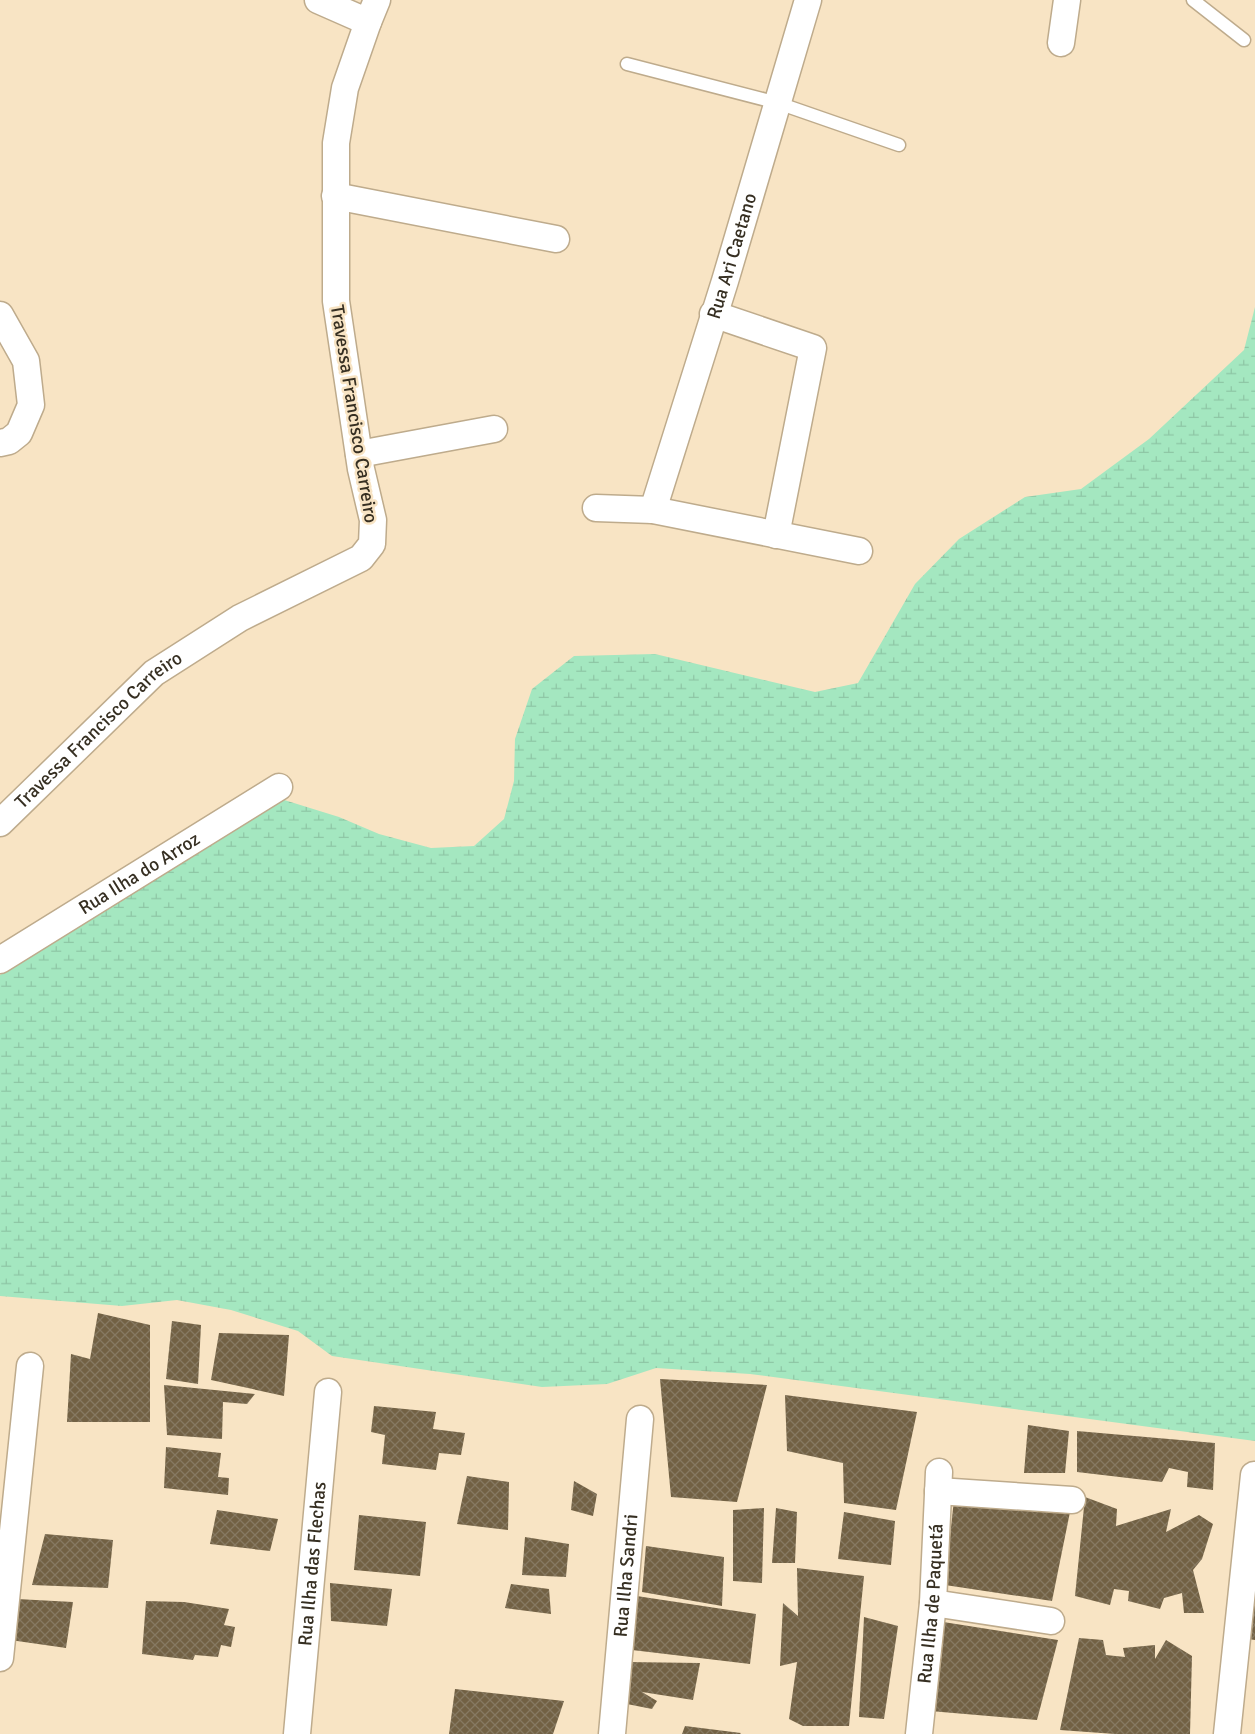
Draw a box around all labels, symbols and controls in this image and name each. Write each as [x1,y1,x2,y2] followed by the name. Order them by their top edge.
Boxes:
[702,190,762,322] street label: Rua Ari Caetano
[325,303,383,525] street label: Travessa Francisco Carreiro
[10,646,187,814] street label: Travessa Francisco Carreiro
[74,827,204,920] street label: Rua Ilha do Arroz
[293,1480,332,1647] street label: Rua Ilha das Flechas
[609,1513,644,1638] street label: Rua Ilha Sandri
[912,1523,949,1685] street label: Rua Ilha de Paquetá

